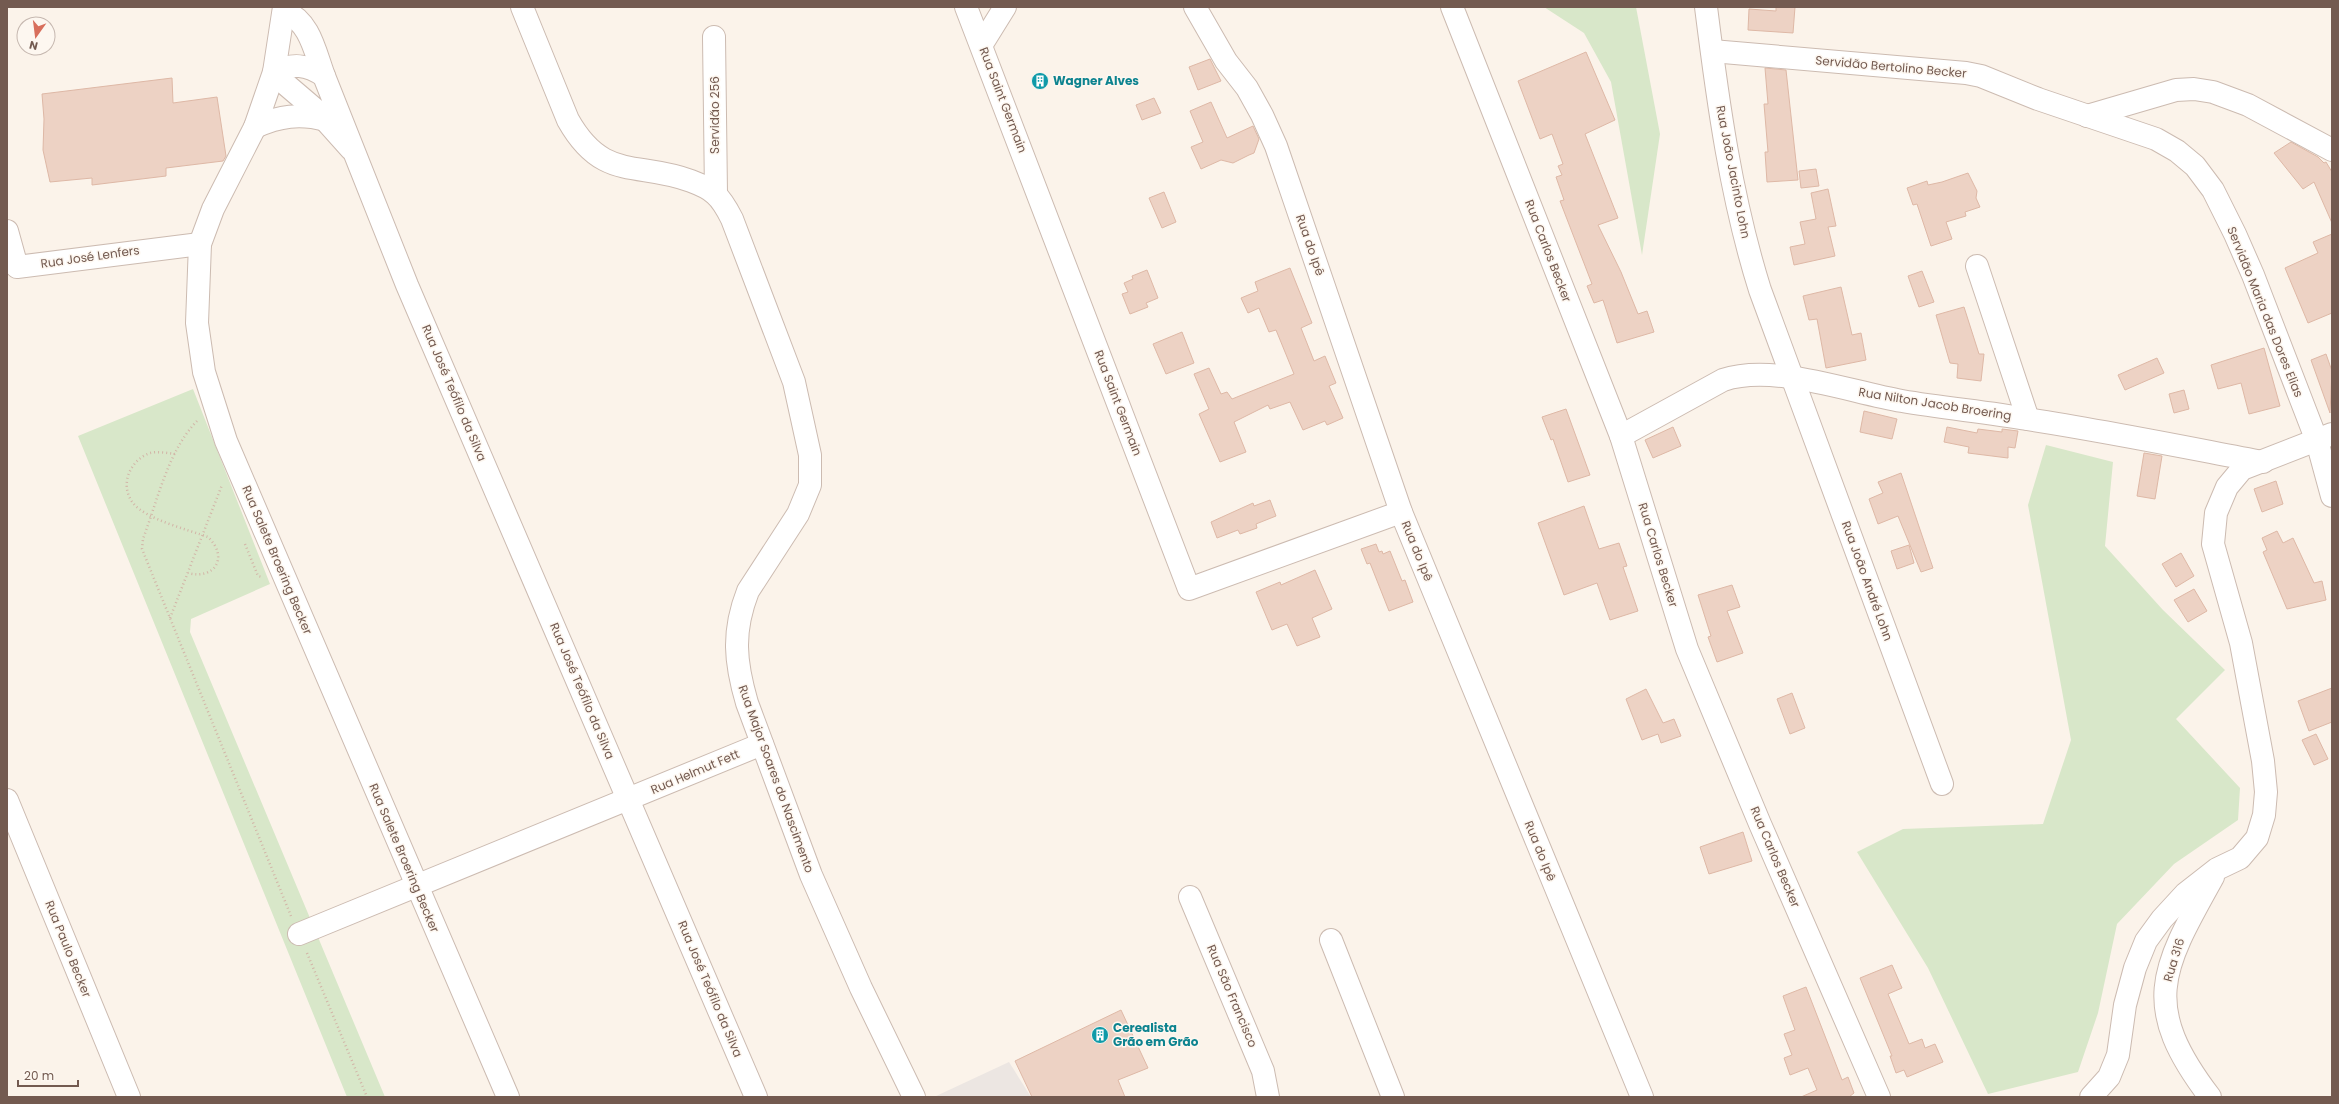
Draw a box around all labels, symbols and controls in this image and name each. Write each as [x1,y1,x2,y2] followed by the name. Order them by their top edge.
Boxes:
[16,16,56,56] north arrow
[28,37,40,54] text: N
[975,44,1031,155] street label: Rua Saint Germain
[1815,51,1968,82] street label: Servidão Bertolino Becker
[1030,71,1050,91] building icon: Wagner Alves
[1053,72,1139,89] place label: Wagner Alves
[706,76,723,154] street label: Servidão 256
[1712,104,1755,240] street label: Rua João Jacinto Lohn
[1521,197,1576,305] street label: Rua Carlos Becker
[1292,212,1329,278] street label: Rua do Ipê
[2223,224,2308,400] street label: Servidão Maria das Dores Elias
[39,241,140,272] street label: Rua José Lenfers
[418,322,491,464] street label: Rua José Teófilo da Silva
[1090,347,1146,458] street label: Rua Saint Germain
[1857,383,2013,424] street label: Rua Nilton Jacob Broering
[238,483,317,637] street label: Rua Salete Broering Becker
[1634,501,1683,610] street label: Rua Carlos Becker
[1398,518,1437,584] street label: Rua do Ipê
[1838,518,1897,643] street label: Rua João André Lohn
[546,620,619,762] street label: Rua José Teófilo da Silva
[734,682,819,875] street label: Rua Major Soares do Nascimento
[648,745,742,798] street label: Rua Helmut Fett
[365,781,444,935] street label: Rua Salete Broering Becker
[1746,804,1805,911] street label: Rua Carlos Becker
[1521,818,1560,884] street label: Rua do Ipê
[41,898,96,1000] street label: Rua Paulo Becker
[674,918,747,1060] street label: Rua José Teófilo da Silva
[2159,936,2188,984] street label: Rua 316
[1203,942,1262,1050] street label: Rua São Francisco
[1113,1019,1199,1050] place label: Cerealista Grão em Grão
[1090,1025,1110,1045] building icon: Cerealista Grão em Grão
[18,1062,78,1088] scale bar
[24,1067,54,1084] text: 20 m

